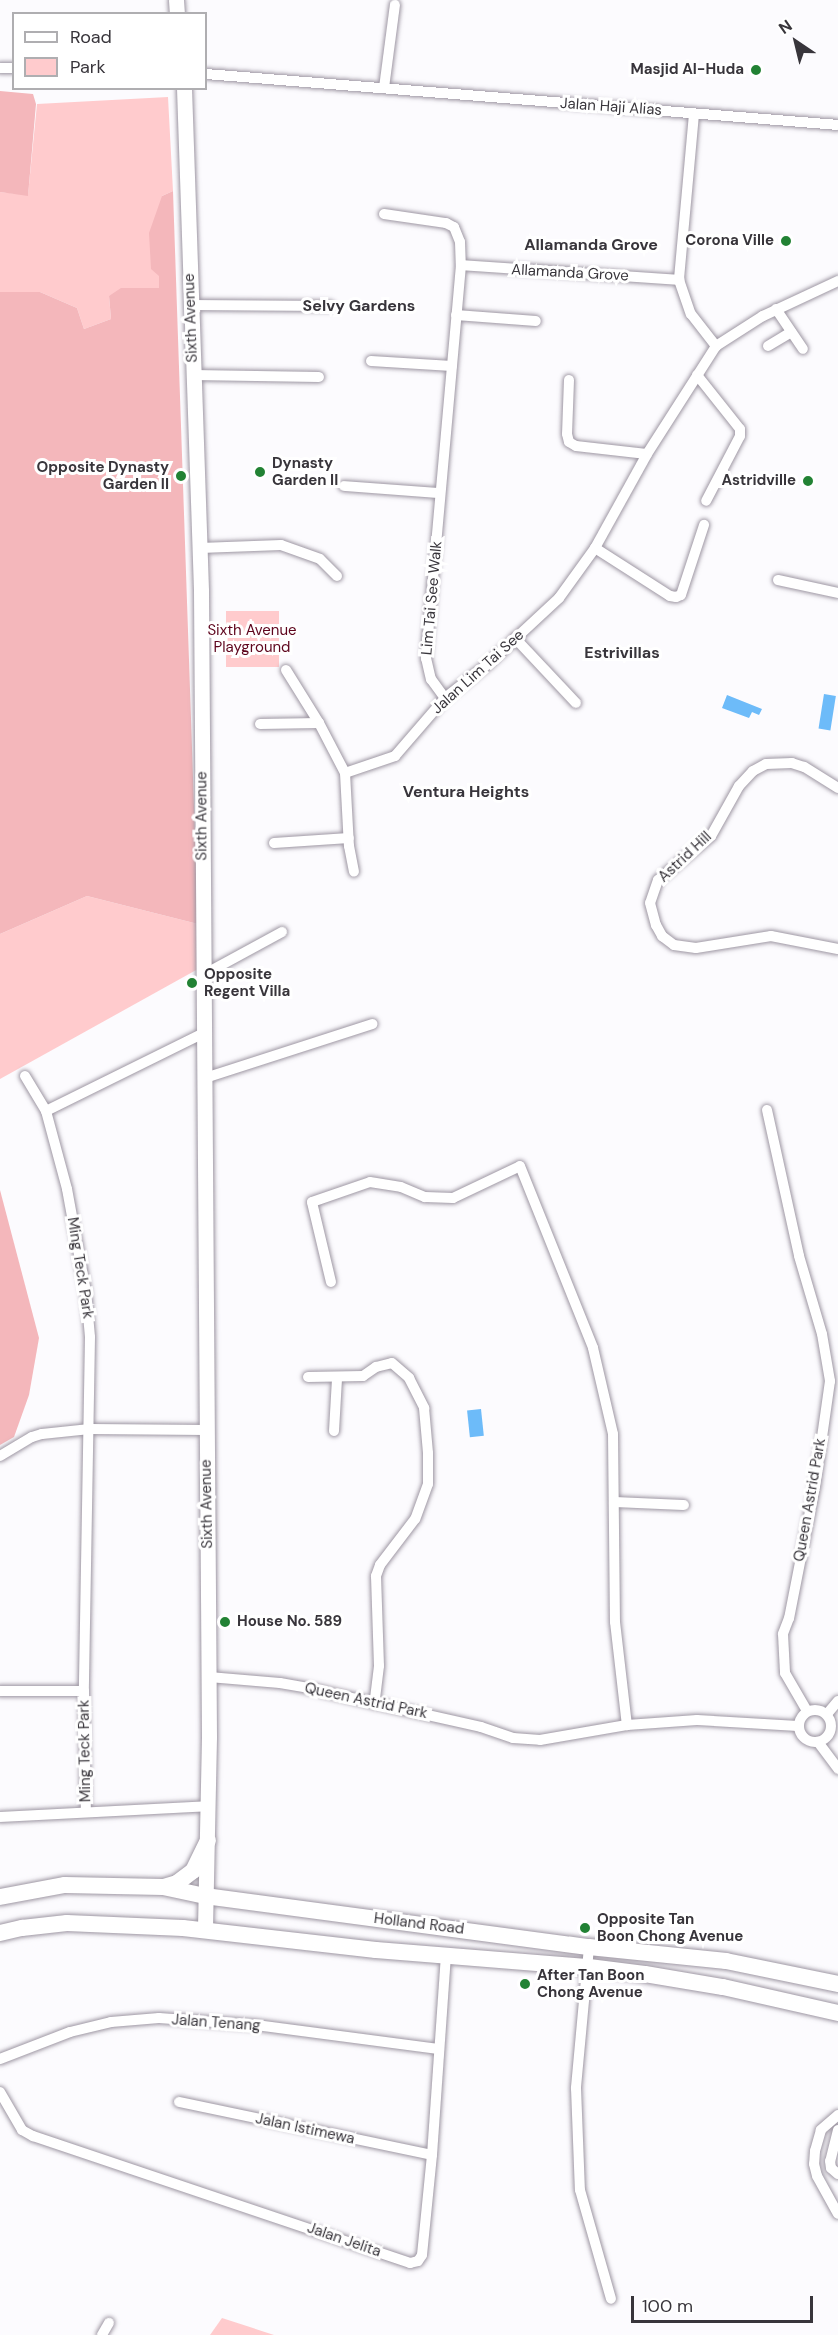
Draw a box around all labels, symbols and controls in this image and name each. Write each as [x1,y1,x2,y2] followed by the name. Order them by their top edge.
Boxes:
[12,12,207,90] legend
[766,12,826,72] north arrow
[775,15,796,39] text: N
[70,25,112,49] text: Road
[70,55,106,79] text: Park
[631,61,744,79] place label: Masjid Al-Huda
[749,63,763,77] marker: Masjid Al-Huda
[560,94,662,120] street label: Jalan Haji Alias
[685,232,774,250] place label: Corona Ville
[779,234,793,248] marker: Corona Ville
[524,235,658,255] district label: Allamanda Grove
[511,261,629,285] street label: Allamanda Grove
[180,273,202,363] street label: Sixth Avenue
[303,296,415,316] district label: Selvy Gardens
[272,454,338,489] place label: Dynasty Garden II
[36,458,169,493] place label: Opposite Dynasty Garden II
[253,465,267,479] marker: Dynasty Garden II
[174,469,188,483] marker: Opposite Dynasty Garden II
[721,472,796,490] place label: Astridville
[801,474,815,488] marker: Astridville
[418,540,446,656] street label: Lim Tai See Walk
[207,621,297,656] park label: Sixth Avenue Playground
[428,626,528,718] street label: Jalan Lim Tai See
[584,643,660,663] district label: Estrivillas
[193,771,211,861] street label: Sixth Avenue
[403,782,529,802] district label: Ventura Heights
[655,828,715,886] street label: Astrid Hill
[204,965,290,1000] place label: Opposite Regent Villa
[185,976,199,990] marker: Opposite Regent Villa
[63,1216,97,1320] street label: Ming Teck Park
[790,1437,830,1563] street label: Queen Astrid Park
[197,1459,217,1549] street label: Sixth Avenue
[237,1613,342,1631] place label: House No. 589
[218,1615,232,1629] marker: House No. 589
[303,1679,429,1723] street label: Queen Astrid Park
[75,1700,95,1802] street label: Ming Teck Park
[373,1910,465,1938] street label: Holland Road
[597,1910,743,1945] place label: Opposite Tan Boon Chong Avenue
[578,1921,592,1935] marker: Opposite Tan Boon Chong Avenue
[537,1966,644,2001] place label: After Tan Boon Chong Avenue
[518,1977,532,1991] marker: After Tan Boon Chong Avenue
[171,2011,261,2035] street label: Jalan Tenang
[254,2110,356,2148] street label: Jalan Istimewa
[305,2219,383,2261] street label: Jalan Jelita
[634,2284,816,2322] scale bar
[642,2294,693,2318] text: 100 m

